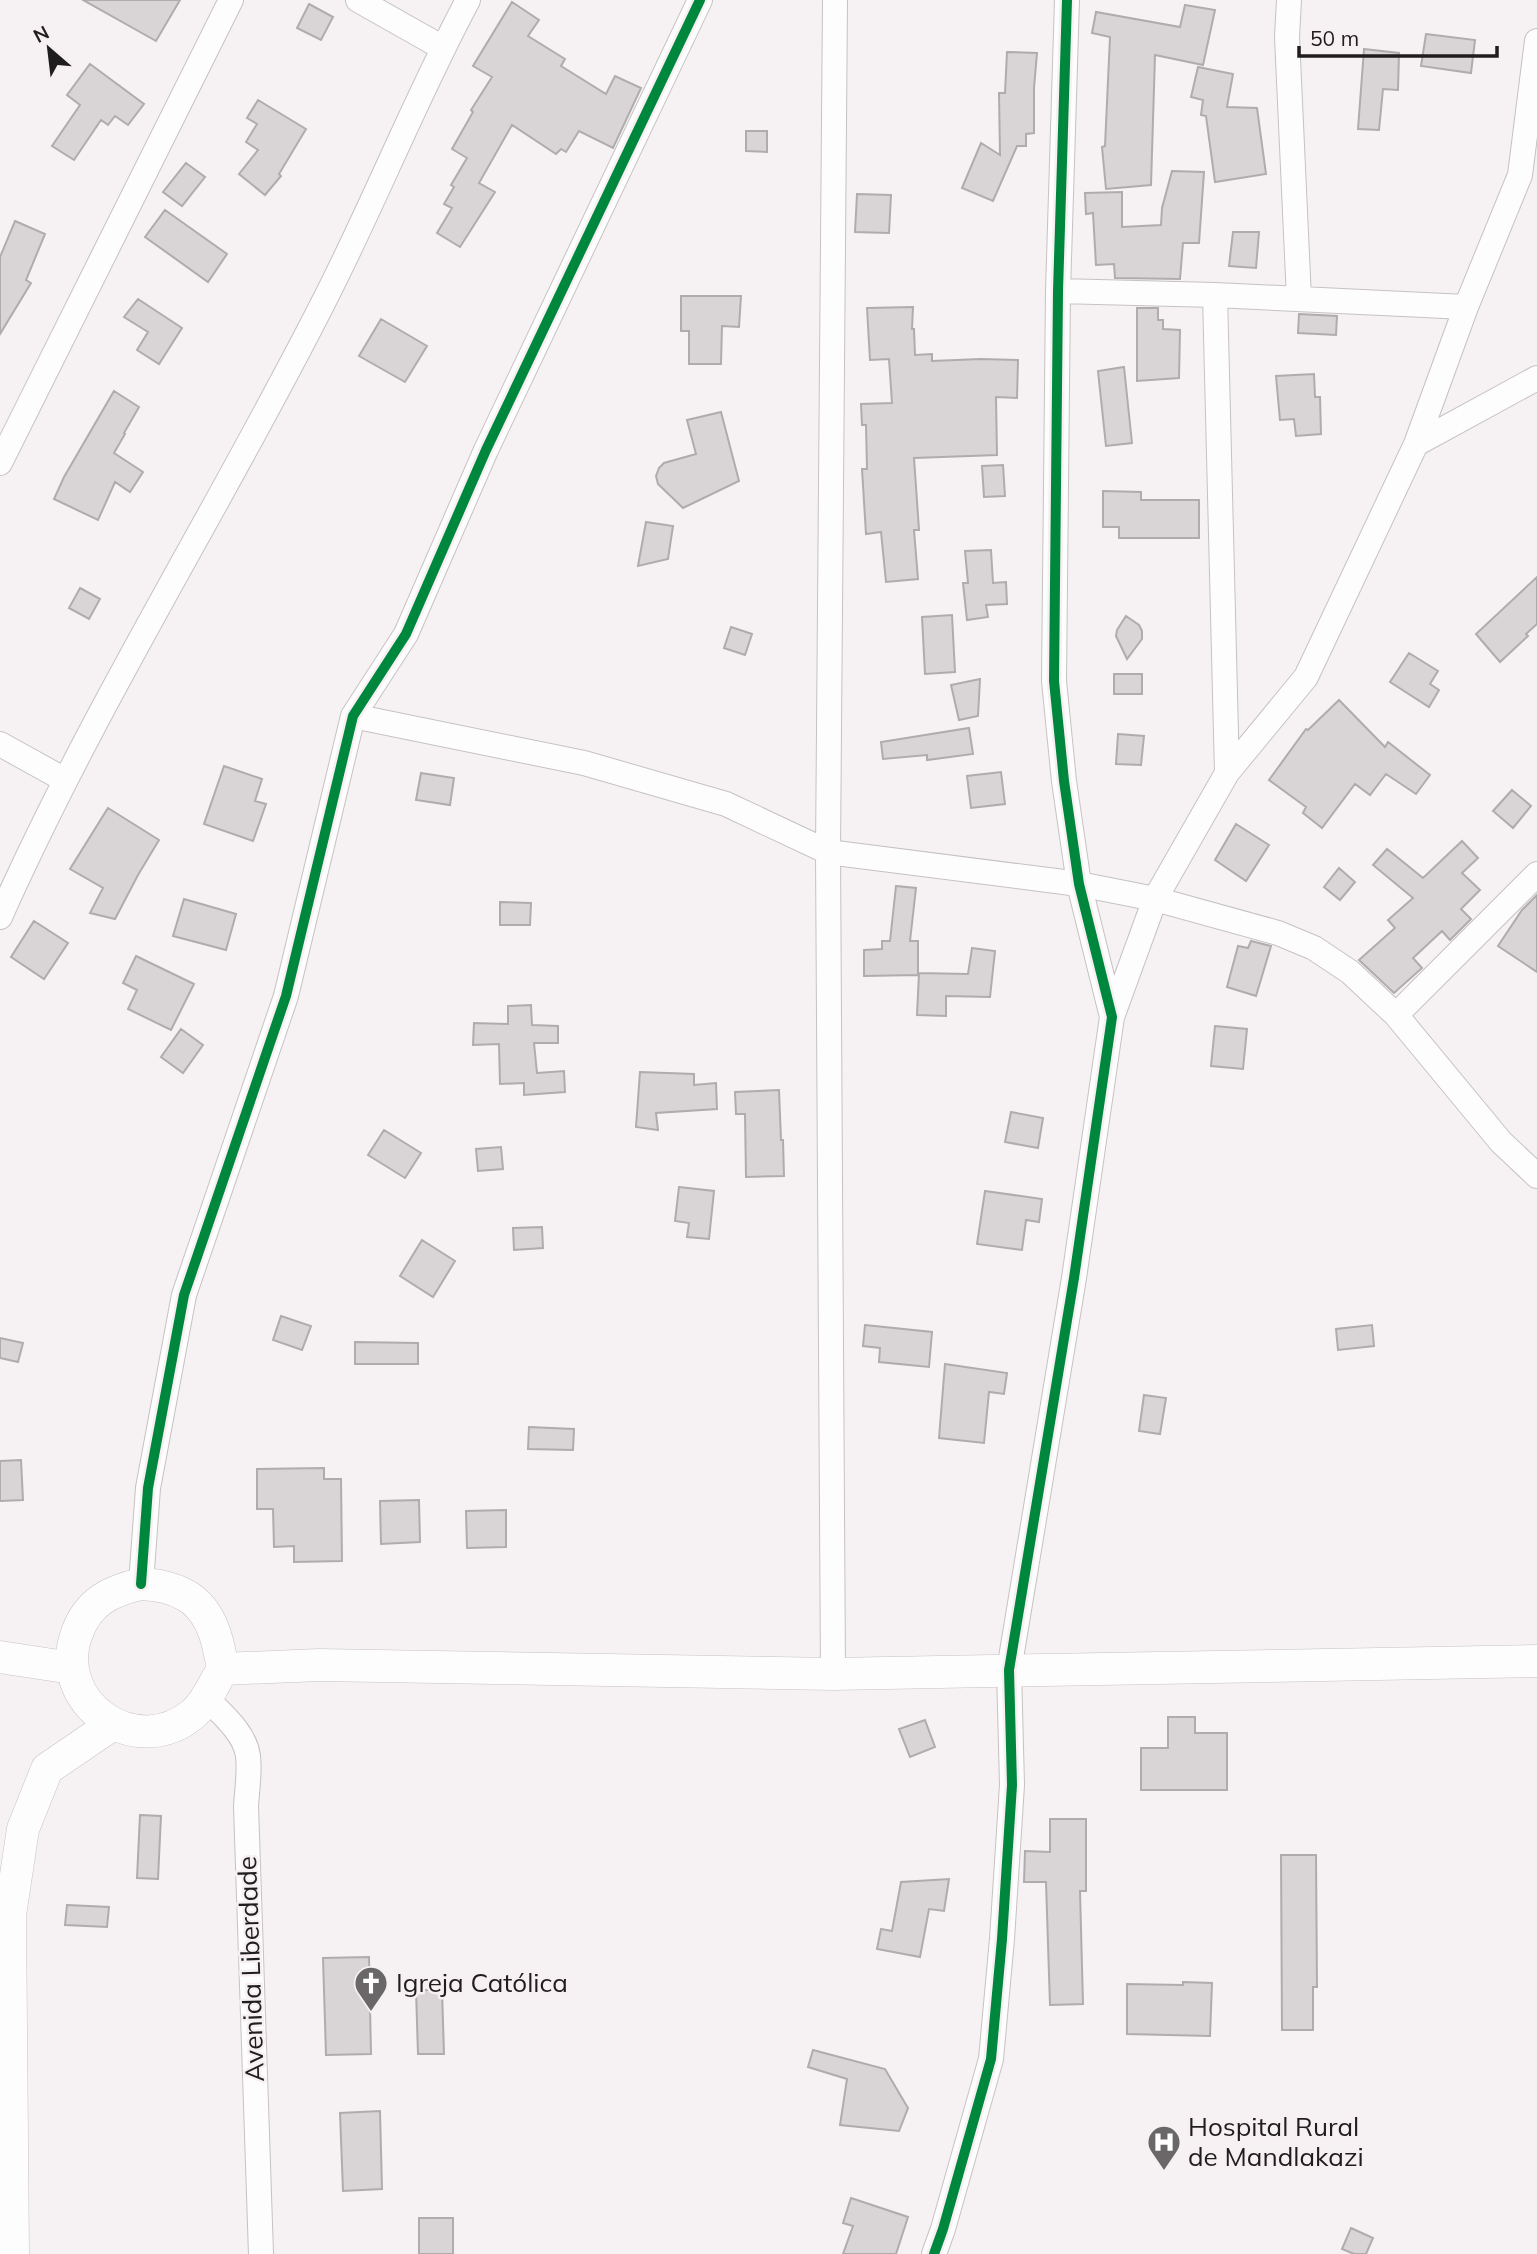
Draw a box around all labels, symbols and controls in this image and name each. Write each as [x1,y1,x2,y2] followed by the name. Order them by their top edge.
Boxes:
[14,14,84,84] north arrow
[1299,14,1497,58] scale bar
[29,20,53,48] text: N
[1310,25,1359,51] text: 50 m
[230,1856,271,2082] street label: Avenida Liberdade
[352,1964,390,2013] church icon: Igreja Católica
[396,1966,568,1999] place label: Igreja Católica
[1188,2110,1364,2173] place label: Hospital Rural de Mandlakazi
[1145,2123,1183,2172] hospital icon: Hospital Rural de Mandlakazi

